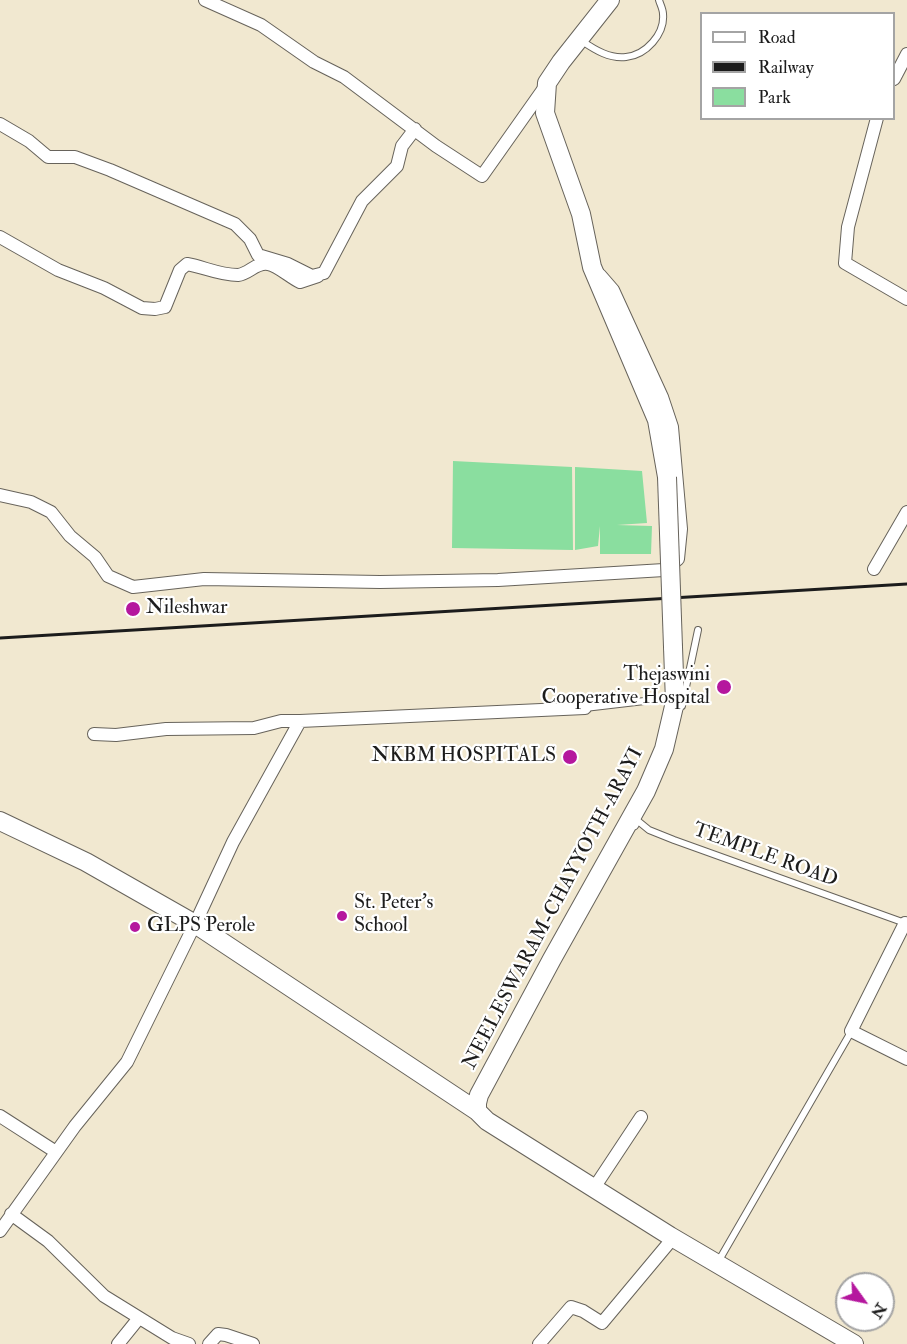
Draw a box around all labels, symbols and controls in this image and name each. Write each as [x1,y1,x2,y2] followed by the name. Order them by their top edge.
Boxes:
[700,12,895,120] legend
[758,26,796,49] text: Road
[758,56,814,79] text: Railway
[758,86,791,109] text: Park
[146,597,227,621] place label: Nileshwar
[124,600,142,618] marker: Nileshwar
[542,664,710,711] place label: Thejaswini Cooperative Hospital
[715,678,733,696] marker: Thejaswini Cooperative Hospital
[459,744,649,1074] street label: NEELESWARAM-CHAYYOTH-ARAYI
[371,745,556,769] place label: NKBM HOSPITALS
[561,748,579,766] marker: NKBM HOSPITALS
[689,819,841,893] street label: TEMPLE ROAD
[354,892,433,939] place label: St. Peter's School
[335,909,349,923] marker: St. Peter's School
[147,915,255,939] place label: GLPS Perole
[128,920,142,934] marker: GLPS Perole
[835,1272,895,1332] north arrow
[866,1299,891,1322] text: N

